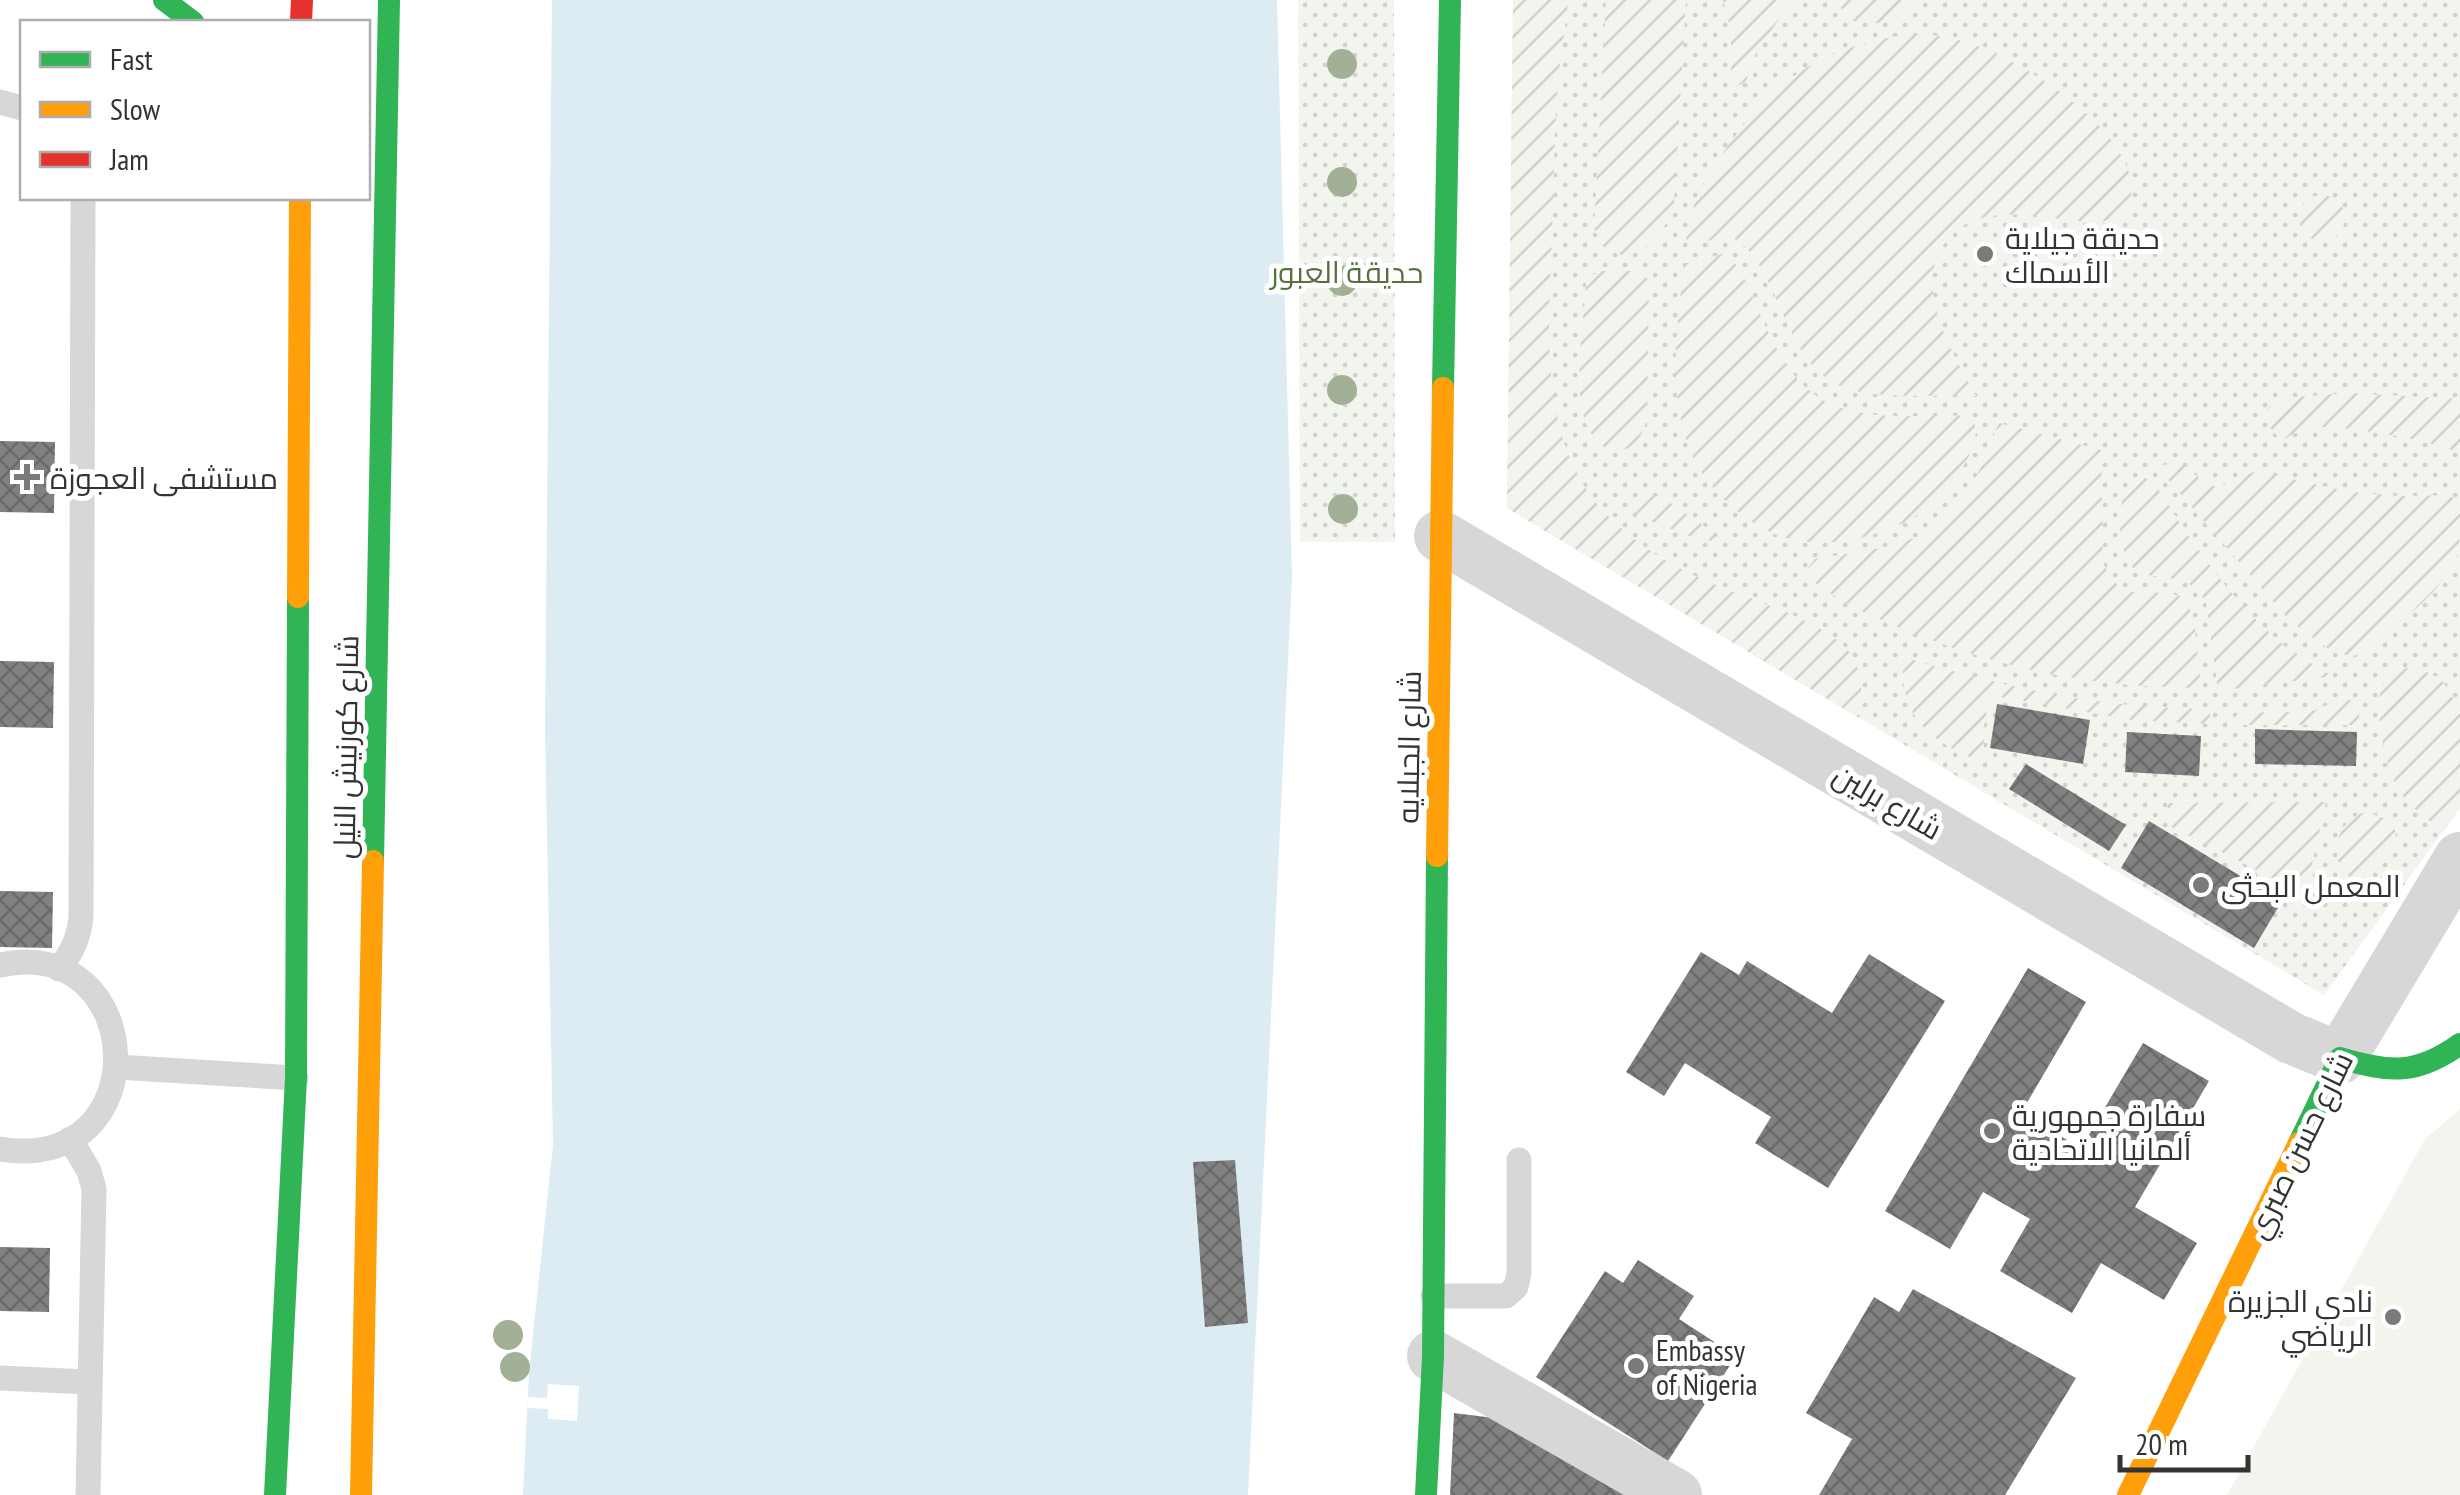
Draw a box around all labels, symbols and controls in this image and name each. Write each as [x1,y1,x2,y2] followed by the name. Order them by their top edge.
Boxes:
[20,20,370,200] legend
[110,39,154,78] text: Fast
[110,89,161,128] text: Slow
[109,139,149,178] text: Jam
[2005,218,2160,291] place label: حديقة جيلاية الأسماك
[1974,243,1996,265] marker: حديقة جيلاية الأسماك
[1268,252,1424,291] park label: حديقة العبور
[50,458,278,497] place label: مستشفى العجوزة
[14,464,40,490] marker: مستشفى العجوزة
[324,635,368,859] street label: شارع كورنيش النيل
[1387,670,1431,824] street label: شارع الجبلايه
[1825,754,1950,850] street label: شارع برلين
[2221,866,2401,905] place label: المعمل البحثى
[2190,874,2212,896] marker: المعمل البحثى
[2237,1045,2366,1247] street label: شارع حسن صبري
[2012,1095,2206,1168] place label: سفارة جمهورية ألمانيا الاتحادية
[1981,1120,2003,1142] marker: سفارة جمهورية ألمانيا الاتحادية
[2228,1281,2373,1358] place label: نادي الجزيرة الرياضي
[2382,1306,2404,1328] marker: نادي الجزيرة الرياضي
[1656,1330,1757,1403] place label: Embassy of Nigeria
[1625,1355,1647,1377] marker: Embassy of Nigeria
[2120,1410,2248,1472] scale bar
[2135,1424,2188,1463] text: 20 m

